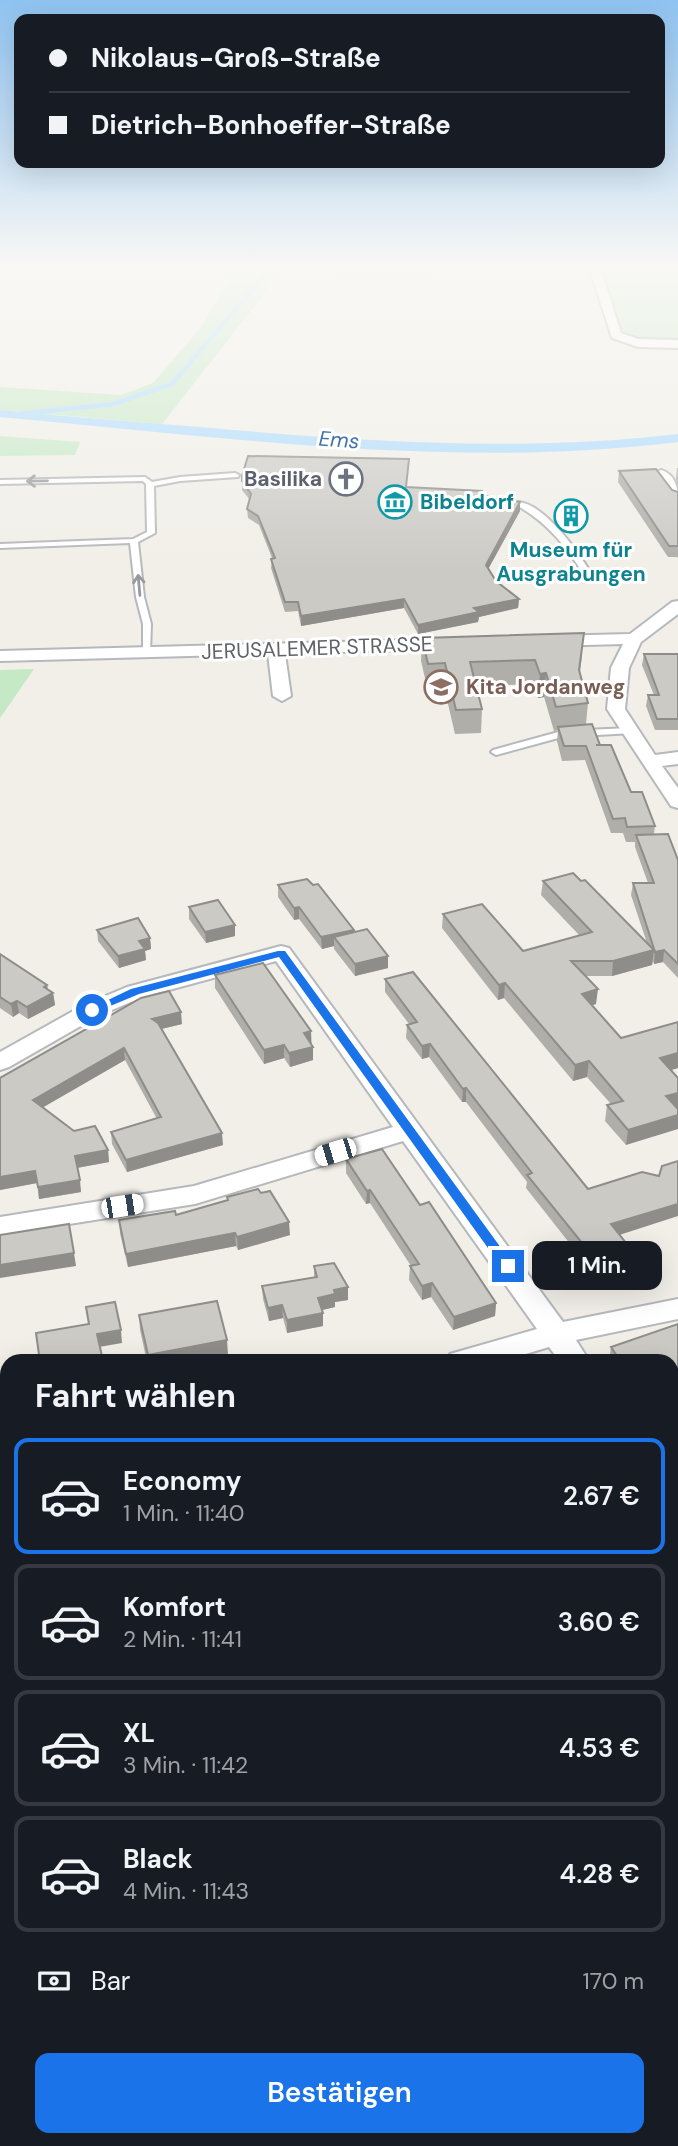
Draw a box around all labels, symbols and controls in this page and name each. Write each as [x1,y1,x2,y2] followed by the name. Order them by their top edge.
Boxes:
[91,41,381,75] text: Nikolaus-Groß-Straße
[91,108,451,142] text: Dietrich-Bonhoeffer-Straße
[318,425,360,455] water label: Ems
[327,460,365,498] church icon: Basilika
[244,465,322,493] place label: Basilika
[25,474,48,488] one-way arrow
[376,483,414,521] museum icon: Bibeldorf
[420,488,514,516] place label: Bibeldorf
[552,497,590,535] building icon: Museum für Ausgrabungen
[496,536,646,588] place label: Museum für Ausgrabungen
[132,574,145,597] one-way arrow
[201,630,433,666] street label: JERUSALEMER STRASSE
[422,668,460,706] school or university icon: Kita Jordanweg
[466,673,625,701] place label: Kita Jordanweg
[76,994,108,1026] route start
[312,1136,359,1168] car
[100,1192,145,1220] car
[532,1242,662,1290] callout: 1 Min.
[492,1250,524,1282] route end
[567,1250,627,1280] text: 1 Min.
[35,1375,236,1417] text: Fahrt wählen
[123,1464,241,1498] text: Economy
[39,1465,102,1528] icon: car
[563,1479,640,1513] text: 2.67 €
[123,1498,244,1528] text: 1 Min. · 11:40
[123,1590,226,1624] text: Komfort
[39,1591,102,1654] icon: car
[558,1605,640,1639] text: 3.60 €
[123,1624,242,1654] text: 2 Min. · 11:41
[123,1716,155,1750] text: XL
[39,1717,102,1780] icon: car
[559,1731,640,1765] text: 4.53 €
[123,1750,248,1780] text: 3 Min. · 11:42
[123,1842,193,1876] text: Black
[39,1843,102,1906] icon: car
[560,1857,640,1891] text: 4.28 €
[123,1876,249,1906] text: 4 Min. · 11:43
[35,1962,73,2000] icon: cash
[91,1964,130,1998] text: Bar
[583,1966,644,1996] text: 170 m
[35,2053,644,2133] button: Bestätigen

